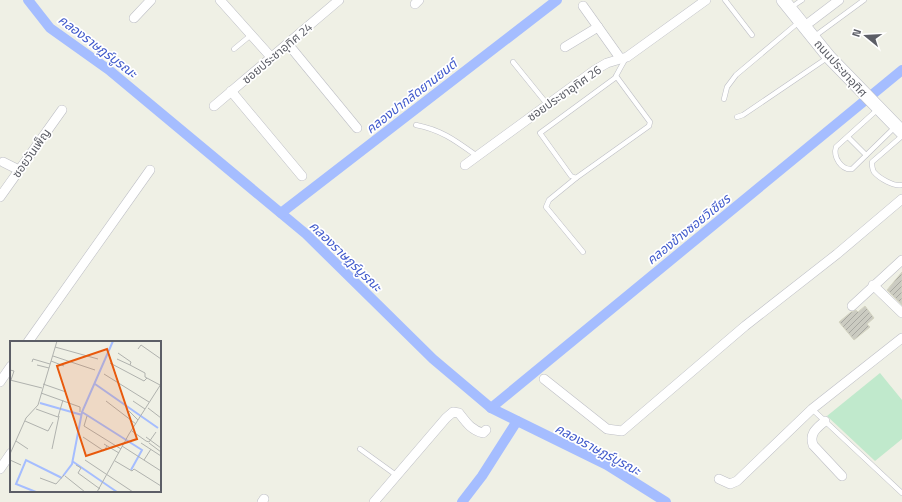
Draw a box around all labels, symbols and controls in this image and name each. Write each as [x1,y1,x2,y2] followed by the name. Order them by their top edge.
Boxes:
[54,10,143,83] water label: คลองราษฎร์บูรณะ
[846,16,886,56] north arrow
[238,18,317,88] street label: ซอยประชาอุทิศ 24
[848,27,865,39] text: N
[810,35,872,101] street label: ถนนประชาอุทิศ
[361,52,463,138] water label: คลองปากลัดยานยนต์
[523,60,605,126] street label: ซอยประชาอุทิศ 26
[7,124,55,182] street label: ซอยวันเพ็ญ
[642,188,736,269] water label: คลองข้างซอยวิเชียร
[305,216,388,297] water label: คลองราษฎร์บูรณะ
[10,341,161,492] inset map
[552,418,646,481] water label: คลองราษฎร์บูรณะ

